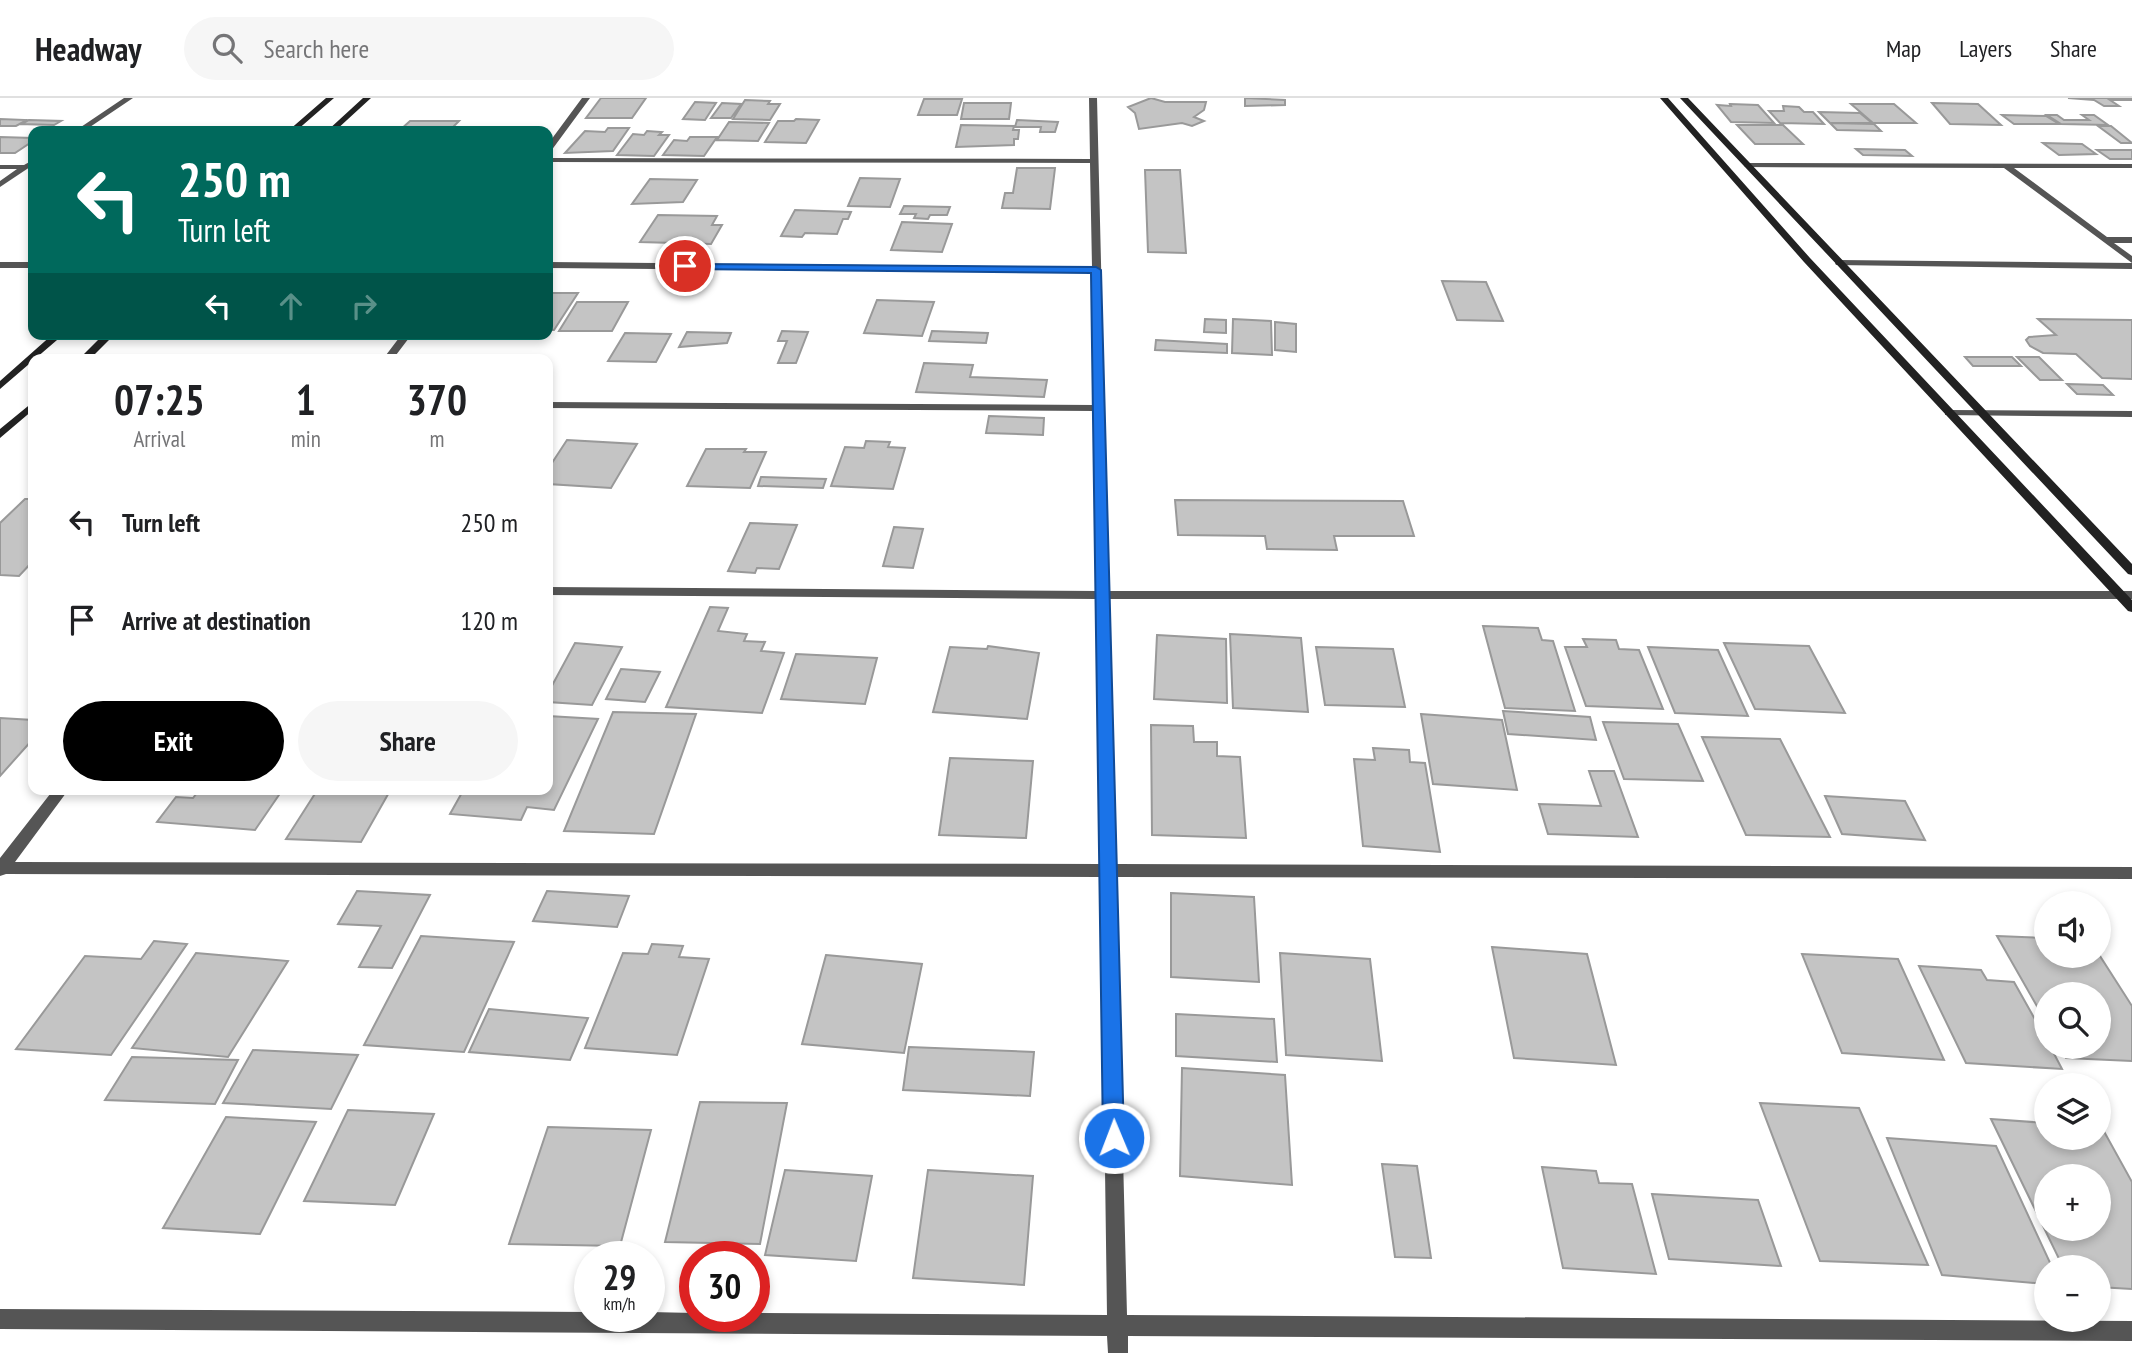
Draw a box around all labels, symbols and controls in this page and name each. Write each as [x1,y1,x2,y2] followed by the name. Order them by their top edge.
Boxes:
[184,17,674,80] search box
[35,27,142,70] text: Headway
[208,29,246,67] icon: search
[264,32,369,65] text: Search here
[1886,33,1921,64] text: Map
[1959,33,2012,64] text: Layers
[2050,33,2097,64] text: Share
[178,147,291,211] text: 250 m
[63,154,154,245] icon: left
[178,209,270,251] text: Turn left
[655,236,715,296] pin
[666,247,704,285] icon: arrive
[199,287,237,325] icon: left
[272,287,310,325] icon: ahead
[345,287,383,325] icon: right
[114,372,205,427] text: 07:25
[296,372,316,427] text: 1
[407,372,467,427] text: 370
[133,424,185,453] text: Arrival
[291,424,321,453] text: min
[429,424,444,453] text: m
[63,503,101,541] icon: left
[122,506,200,539] text: Turn left
[460,506,518,539] text: 250 m
[63,601,101,639] icon: arrive
[122,604,311,637] text: Arrive at destination
[460,604,518,637] text: 120 m
[63,701,284,781] button: Exit
[298,701,518,781] button: Share
[2034,891,2111,1332] map controls
[2034,891,2111,968] button: sound
[2034,982,2111,1059] button: search
[2034,1073,2111,1150] button: layers
[1077,1101,1151,1175] position arrow
[2034,1164,2111,1241] button: +
[679,1241,770,1332] speed limit sign: 30
[603,1254,636,1300] text: 29
[2034,1255,2111,1332] button: −
[604,1292,635,1315] text: km/h

